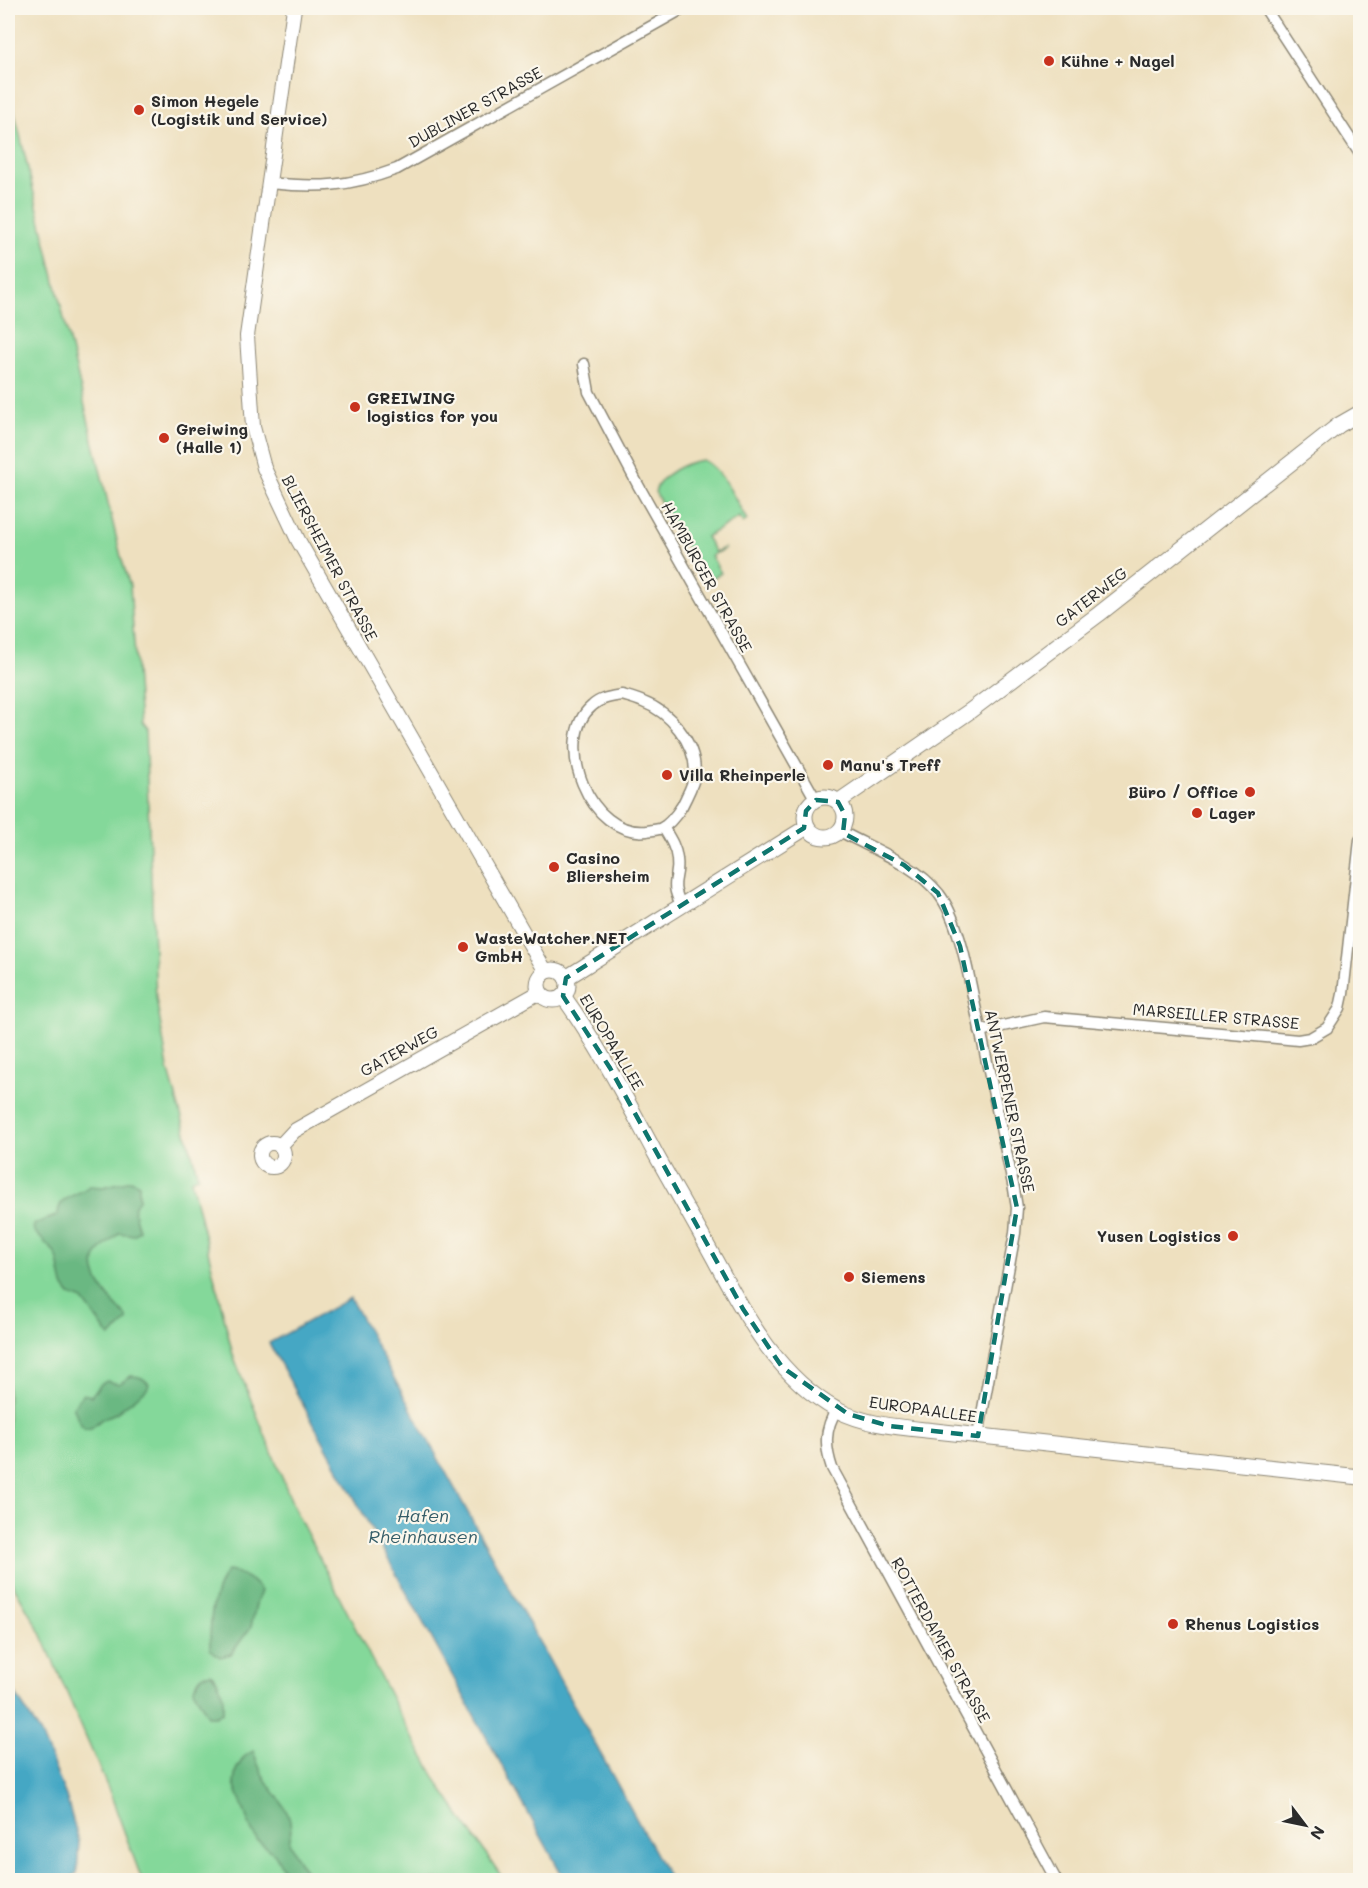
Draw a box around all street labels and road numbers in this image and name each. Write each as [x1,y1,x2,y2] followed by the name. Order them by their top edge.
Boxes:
[404,61,545,152] street label: DUBLINER STRASSE
[278,471,383,644] street label: BLIERSHEIMER STRASSE
[657,498,758,656] street label: HAMBURGER STRASSE
[1050,562,1131,631] street label: GATERWEG
[575,990,649,1094] street label: EUROPAALLEE
[1132,998,1300,1033] street label: MARSEILLER STRASSE
[981,1007,1040,1195] street label: ANTWERPENER STRASSE
[356,1020,442,1081] street label: GATERWEG
[868,1391,978,1426] street label: EUROPAALLEE
[887,1553,996,1726] street label: ROTTERDAMER STRASSE

